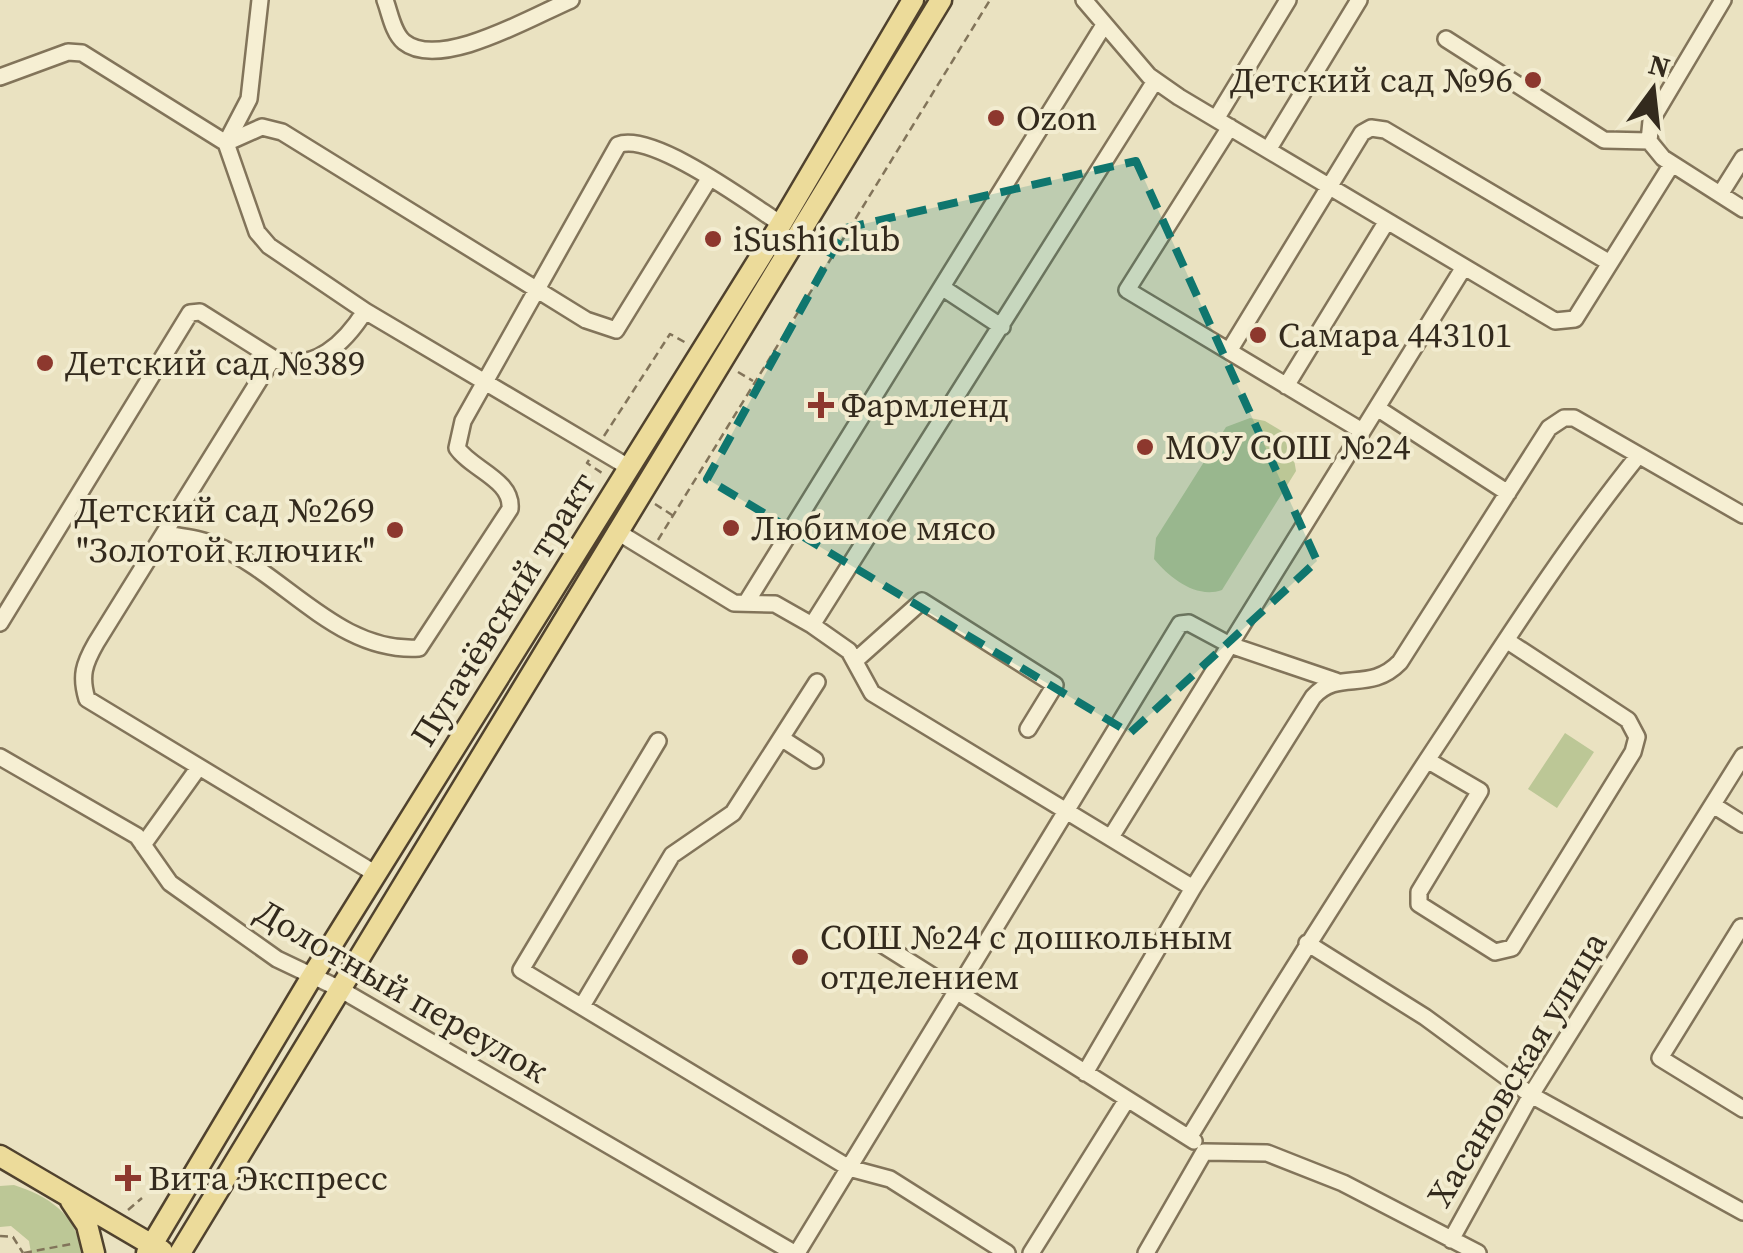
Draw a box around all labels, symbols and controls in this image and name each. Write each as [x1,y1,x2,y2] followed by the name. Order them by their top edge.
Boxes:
[1603,40,1703,140] north arrow
[1645,45,1674,87] text: N
[1230,56,1513,104] place label: Детский сад №96
[1522,69,1544,91] marker: Детский сад №96
[1016,94,1097,142] place label: Ozon
[985,107,1007,129] marker: Ozon
[733,215,900,263] place label: iSushiClub
[702,228,724,250] marker: iSushiClub
[1278,311,1512,359] place label: Самара 443101
[1247,324,1269,346] marker: Самара 443101
[65,339,366,387] place label: Детский сад №389
[34,352,56,374] marker: Детский сад №389
[841,381,1009,429] place label: Фармленд
[810,394,832,416] marker: Фармленд
[1165,423,1411,471] place label: МОУ СОШ №24
[1134,436,1156,458] marker: МОУ СОШ №24
[399,463,607,755] street label: Пугачёвский тракт
[74,486,375,574] place label: Детский сад №269 "Золотой ключик"
[751,504,996,552] place label: Любимое мясо
[720,517,742,539] marker: Любимое мясо
[384,519,406,541] marker: Детский сад №269 "Золотой ключик"
[247,888,557,1094] street label: Долотный переулок
[820,913,1233,1001] place label: СОШ №24 с дошкольным отделением
[1416,922,1618,1216] street label: Хасановская улица
[789,946,811,968] marker: СОШ №24 с дошкольным отделением
[148,1154,388,1202] place label: Вита Экспресс
[117,1167,139,1189] marker: Вита Экспресс

